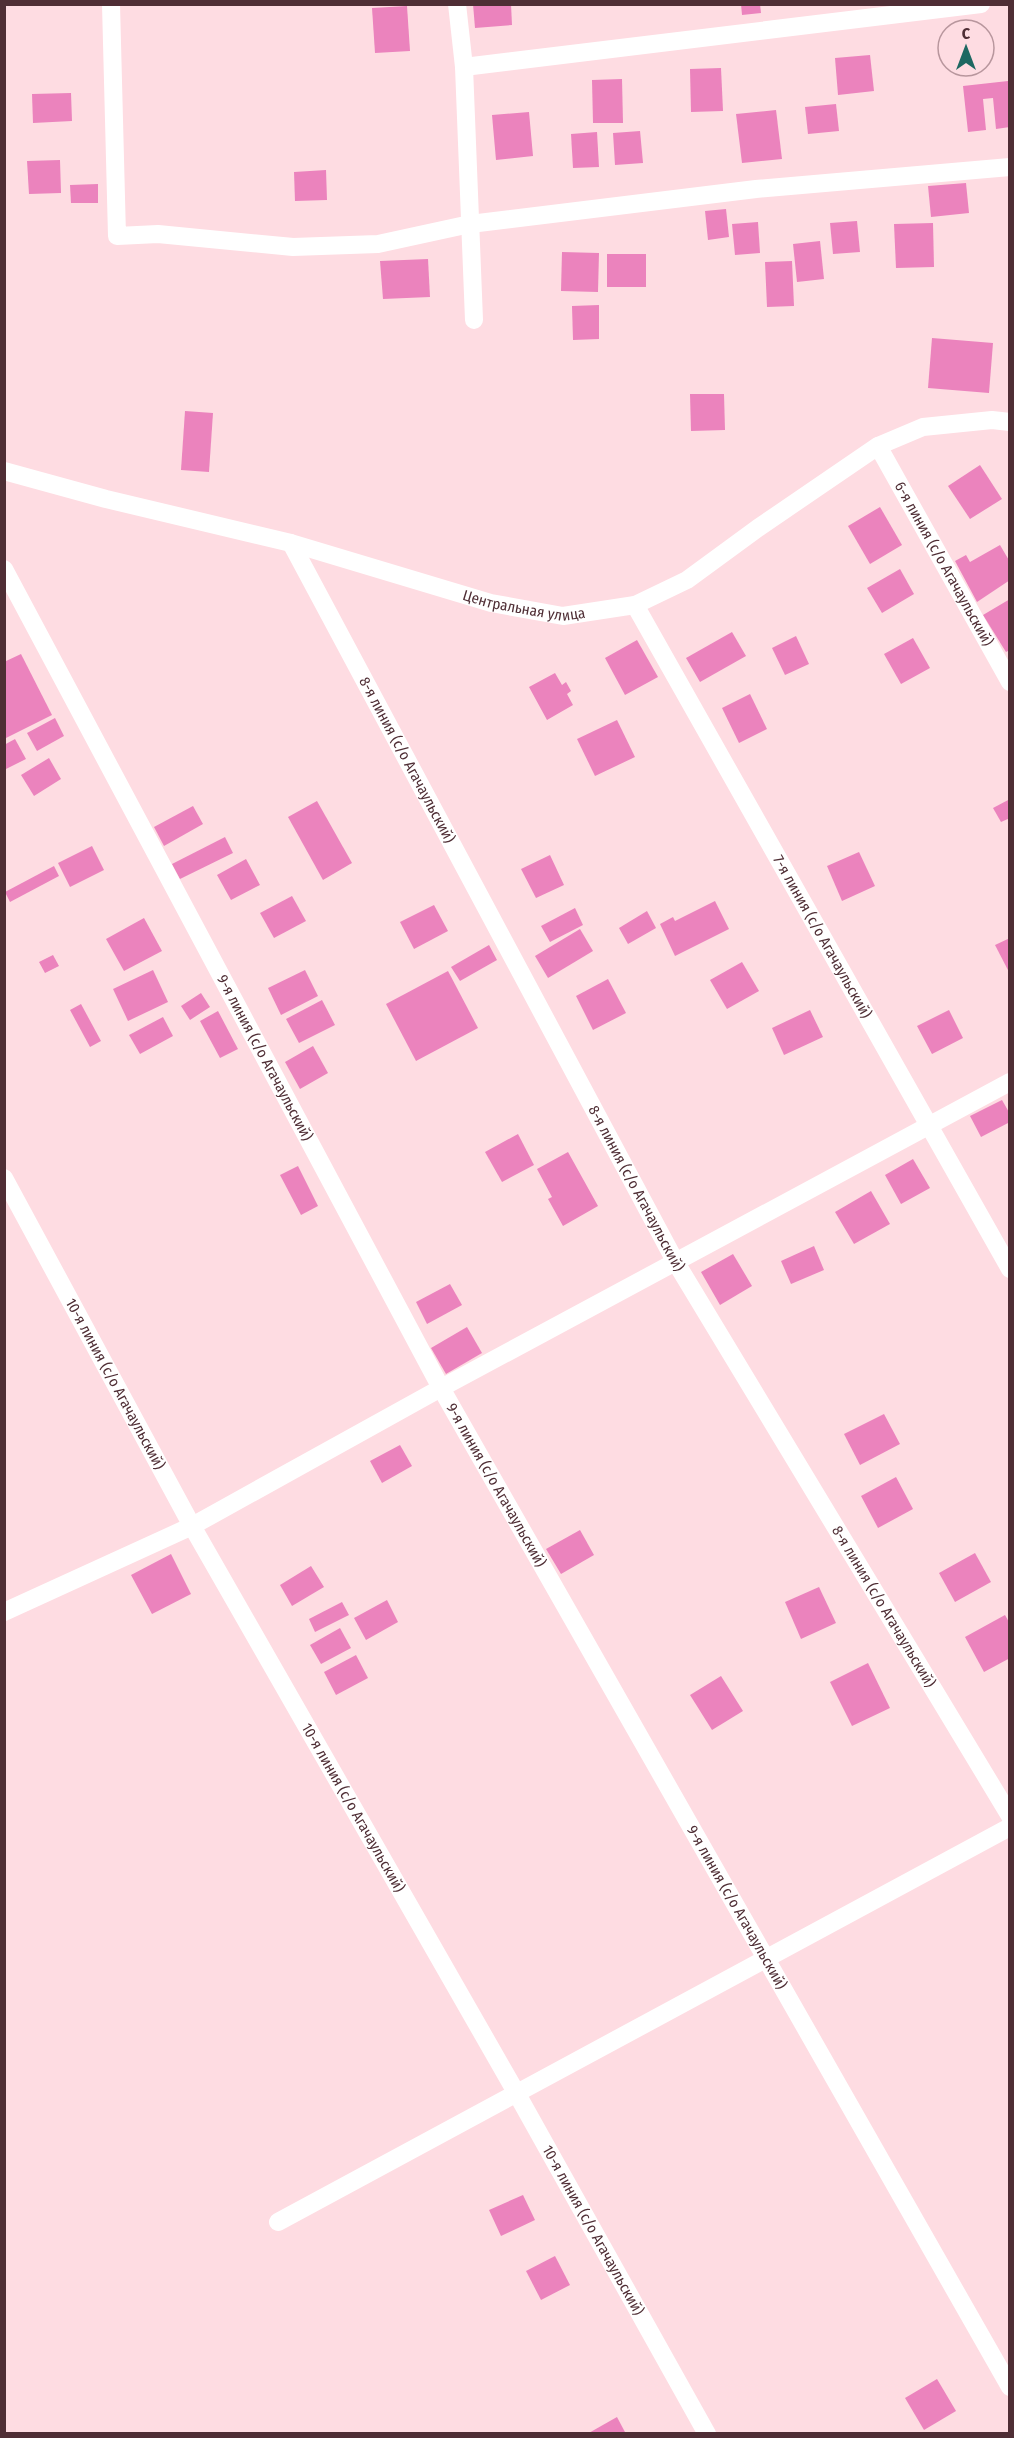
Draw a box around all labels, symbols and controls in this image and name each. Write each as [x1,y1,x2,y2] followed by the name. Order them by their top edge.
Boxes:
[936,18,996,78] north arrow
[962,24,971,43] text: С
[891,478,997,649] street label: 6-я линия (с/о Агачаульский)
[461,586,586,625] street label: Центральная улица
[355,674,459,846] street label: 8-я линия (с/о Агачаульский)
[769,852,875,1021] street label: 7-я линия (с/о Агачаульский)
[213,972,316,1144] street label: 9-я линия (с/о Агачаульский)
[585,1102,688,1275] street label: 8-я линия (с/о Агачаульский)
[62,1295,169,1472] street label: 10-я линия (с/о Агачаульский)
[443,1400,550,1570] street label: 9-я линия (с/о Агачаульский)
[828,1523,939,1691] street label: 8-я линия (с/о Агачаульский)
[298,1720,409,1895] street label: 10-я линия (с/о Агачаульский)
[683,1822,790,1992] street label: 9-я линия (с/о Агачаульский)
[539,2142,648,2318] street label: 10-я линия (с/о Агачаульский)

